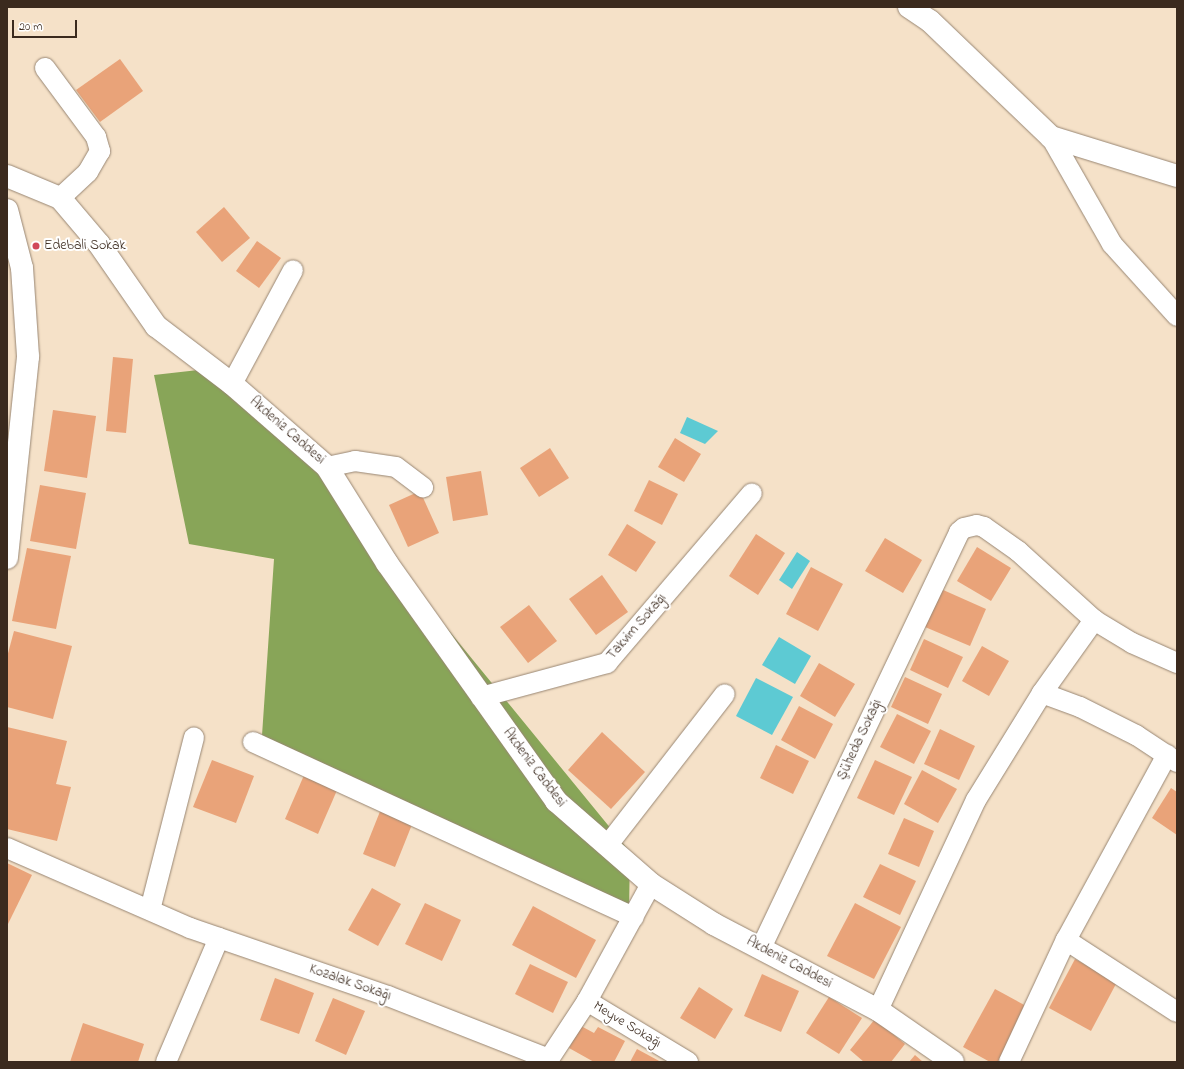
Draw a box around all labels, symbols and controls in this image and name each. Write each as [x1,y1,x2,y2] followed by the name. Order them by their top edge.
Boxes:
[14,12,79,38] scale bar
[19,18,42,36] text: 20 m
[44,238,126,254] place label: Edebali Sokak
[31,241,41,251] marker: Edebali Sokak
[246,394,328,468] street label: Akdeniz Caddesi
[604,590,670,664] street label: Takvim Sokağı
[834,697,886,783] street label: Şüheda Sokağı
[499,725,569,811] street label: Akdeniz Caddesi
[743,933,835,993] street label: Akdeniz Caddesi
[307,961,393,1005] street label: Kozalak Sokağı
[590,998,664,1052] street label: Meyve Sokağı

